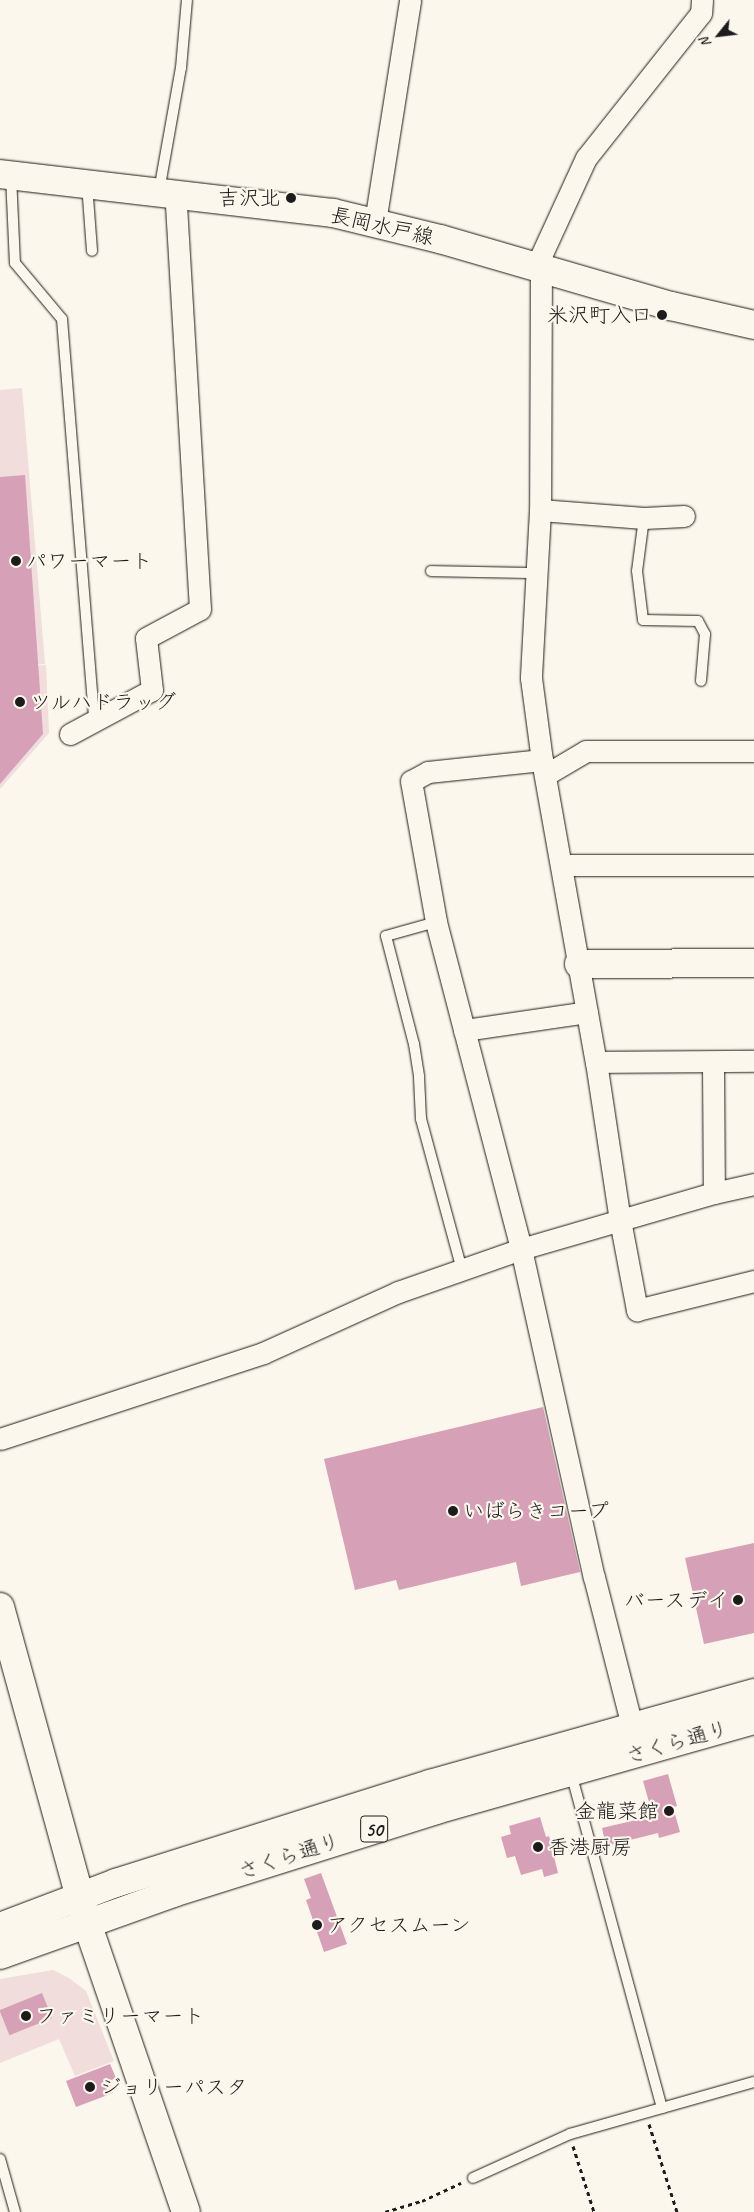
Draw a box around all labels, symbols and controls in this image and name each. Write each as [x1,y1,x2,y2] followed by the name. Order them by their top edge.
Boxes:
[694,10,744,60] north arrow
[696,35,715,50] text: N
[218,185,281,211] place label: 吉沢北
[285,192,297,204] marker: 吉沢北
[328,202,436,250] street label: 長岡水戸線
[547,302,652,328] place label: 米沢町入口
[656,309,668,321] marker: 米沢町入口
[26,548,152,574] place label: パワーマート
[10,555,22,567] marker: パワーマート
[30,689,177,715] place label: ツルハドラッグ
[14,696,26,708] marker: ツルハドラッグ
[463,1498,610,1524] place label: いばらきコープ
[447,1505,459,1517] marker: いばらきコープ
[623,1587,728,1613] place label: バースデイ
[732,1594,744,1606] marker: バースデイ
[623,1715,731,1769] street label: さくら通り
[575,1798,659,1824] place label: 金龍菜館
[663,1805,675,1817] marker: 金龍菜館
[359,1812,389,1846] road number: 50
[235,1828,343,1884] street label: さくら通り
[548,1834,632,1860] place label: 香港厨房
[532,1841,544,1853] marker: 香港厨房
[327,1912,473,1938] place label: アクセスムーン
[311,1919,323,1931] marker: アクセスムーン
[36,2003,204,2029] place label: ファミリーマート
[20,2010,32,2022] marker: ファミリーマート
[100,2074,247,2100] place label: ジョリーパスタ
[84,2081,96,2093] marker: ジョリーパスタ

